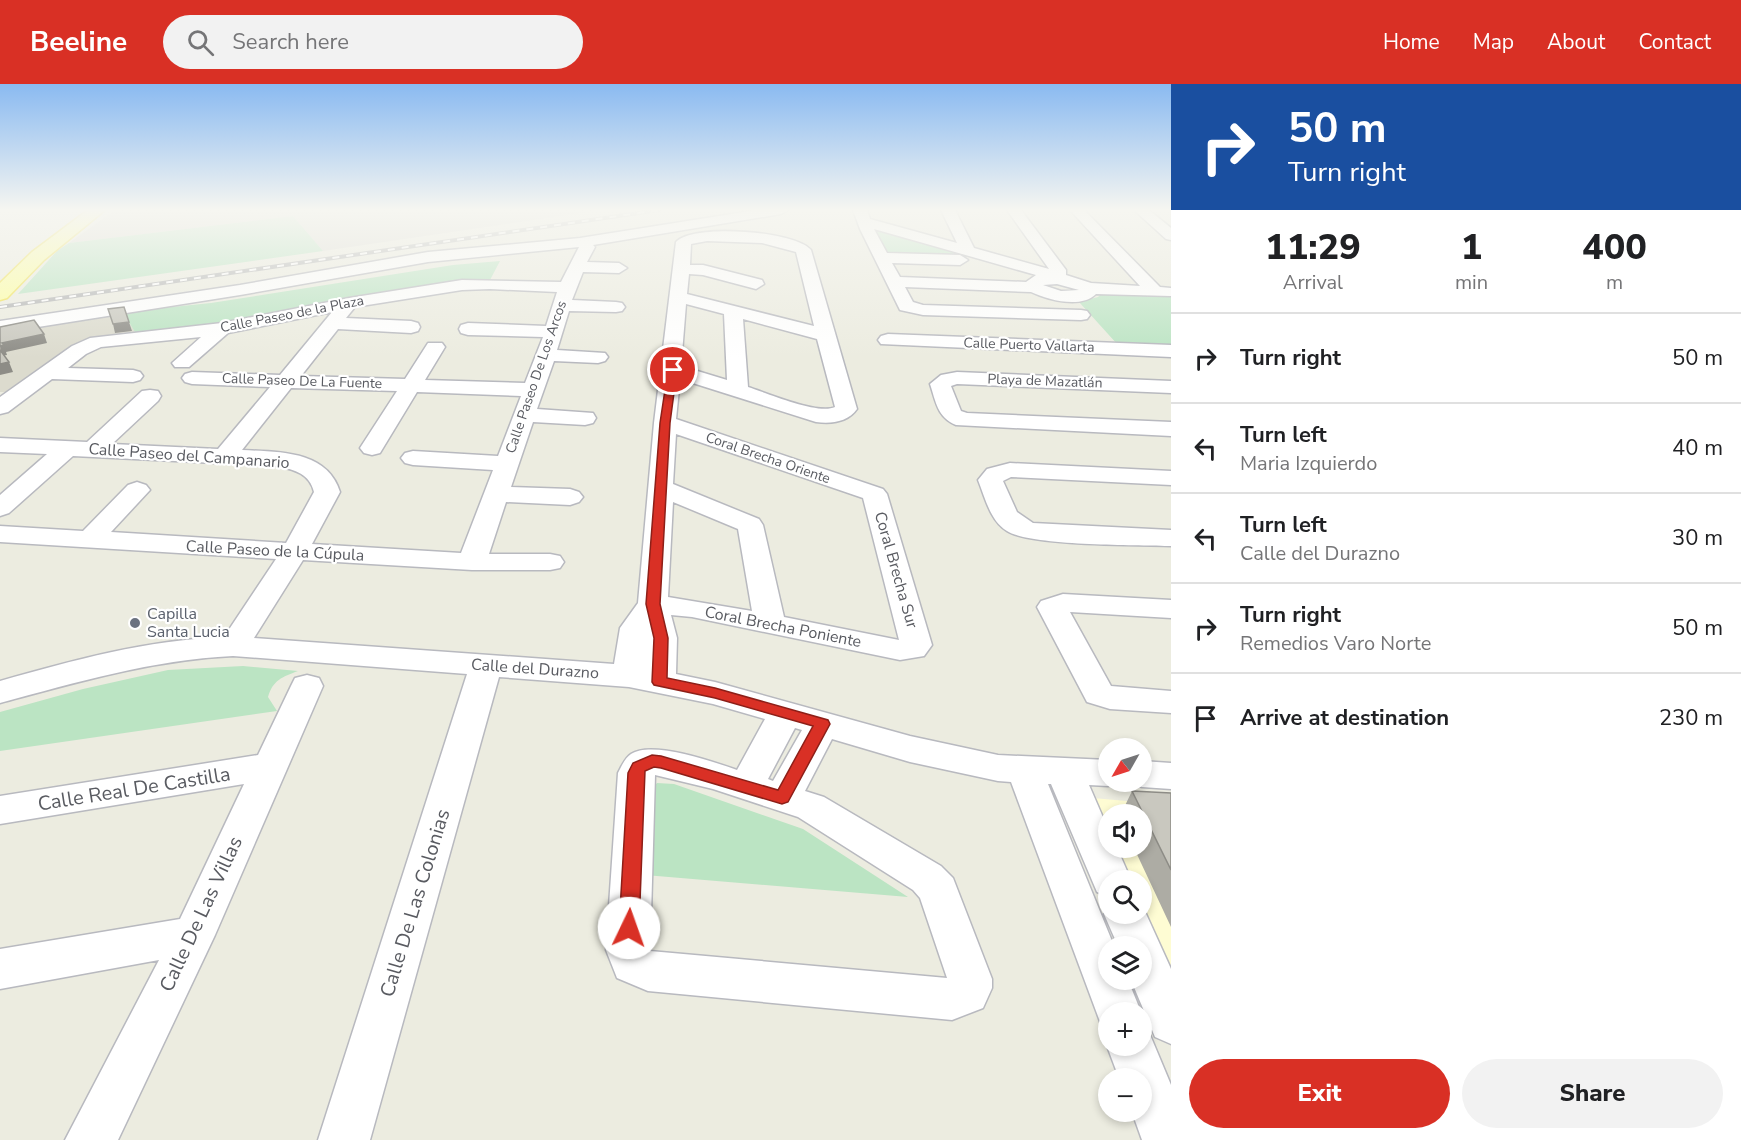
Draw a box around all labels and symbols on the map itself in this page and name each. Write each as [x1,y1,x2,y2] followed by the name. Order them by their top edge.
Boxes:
[219,291,365,337] street label: Calle Paseo de la Plaza
[501,298,571,456] street label: Calle Paseo De Los Arcos
[963,333,1095,357] street label: Calle Puerto Vallarta
[647,344,698,395] pin
[221,369,383,393] street label: Calle Paseo De La Fuente
[987,369,1103,393] street label: Playa de Mazatlán
[703,428,833,488] street label: Coral Brecha Oriente
[88,438,290,474] street label: Calle Paseo del Campanario
[869,509,923,631] street label: Coral Brecha Sur
[185,535,365,567] street label: Calle Paseo de la Cúpula
[703,601,863,653] street label: Coral Brecha Poniente
[147,603,230,643] place label: Capilla Santa Lucia
[128,616,142,630] marker: Capilla Santa Lucia
[470,654,600,684] street label: Calle del Durazno
[1098,738,1152,792] north arrow
[36,760,232,818] street label: Calle Real De Castilla
[374,806,456,1000] street label: Calle De Las Colonias
[153,832,249,996] street label: Calle De Las Villas
[597,896,661,960] position arrow

